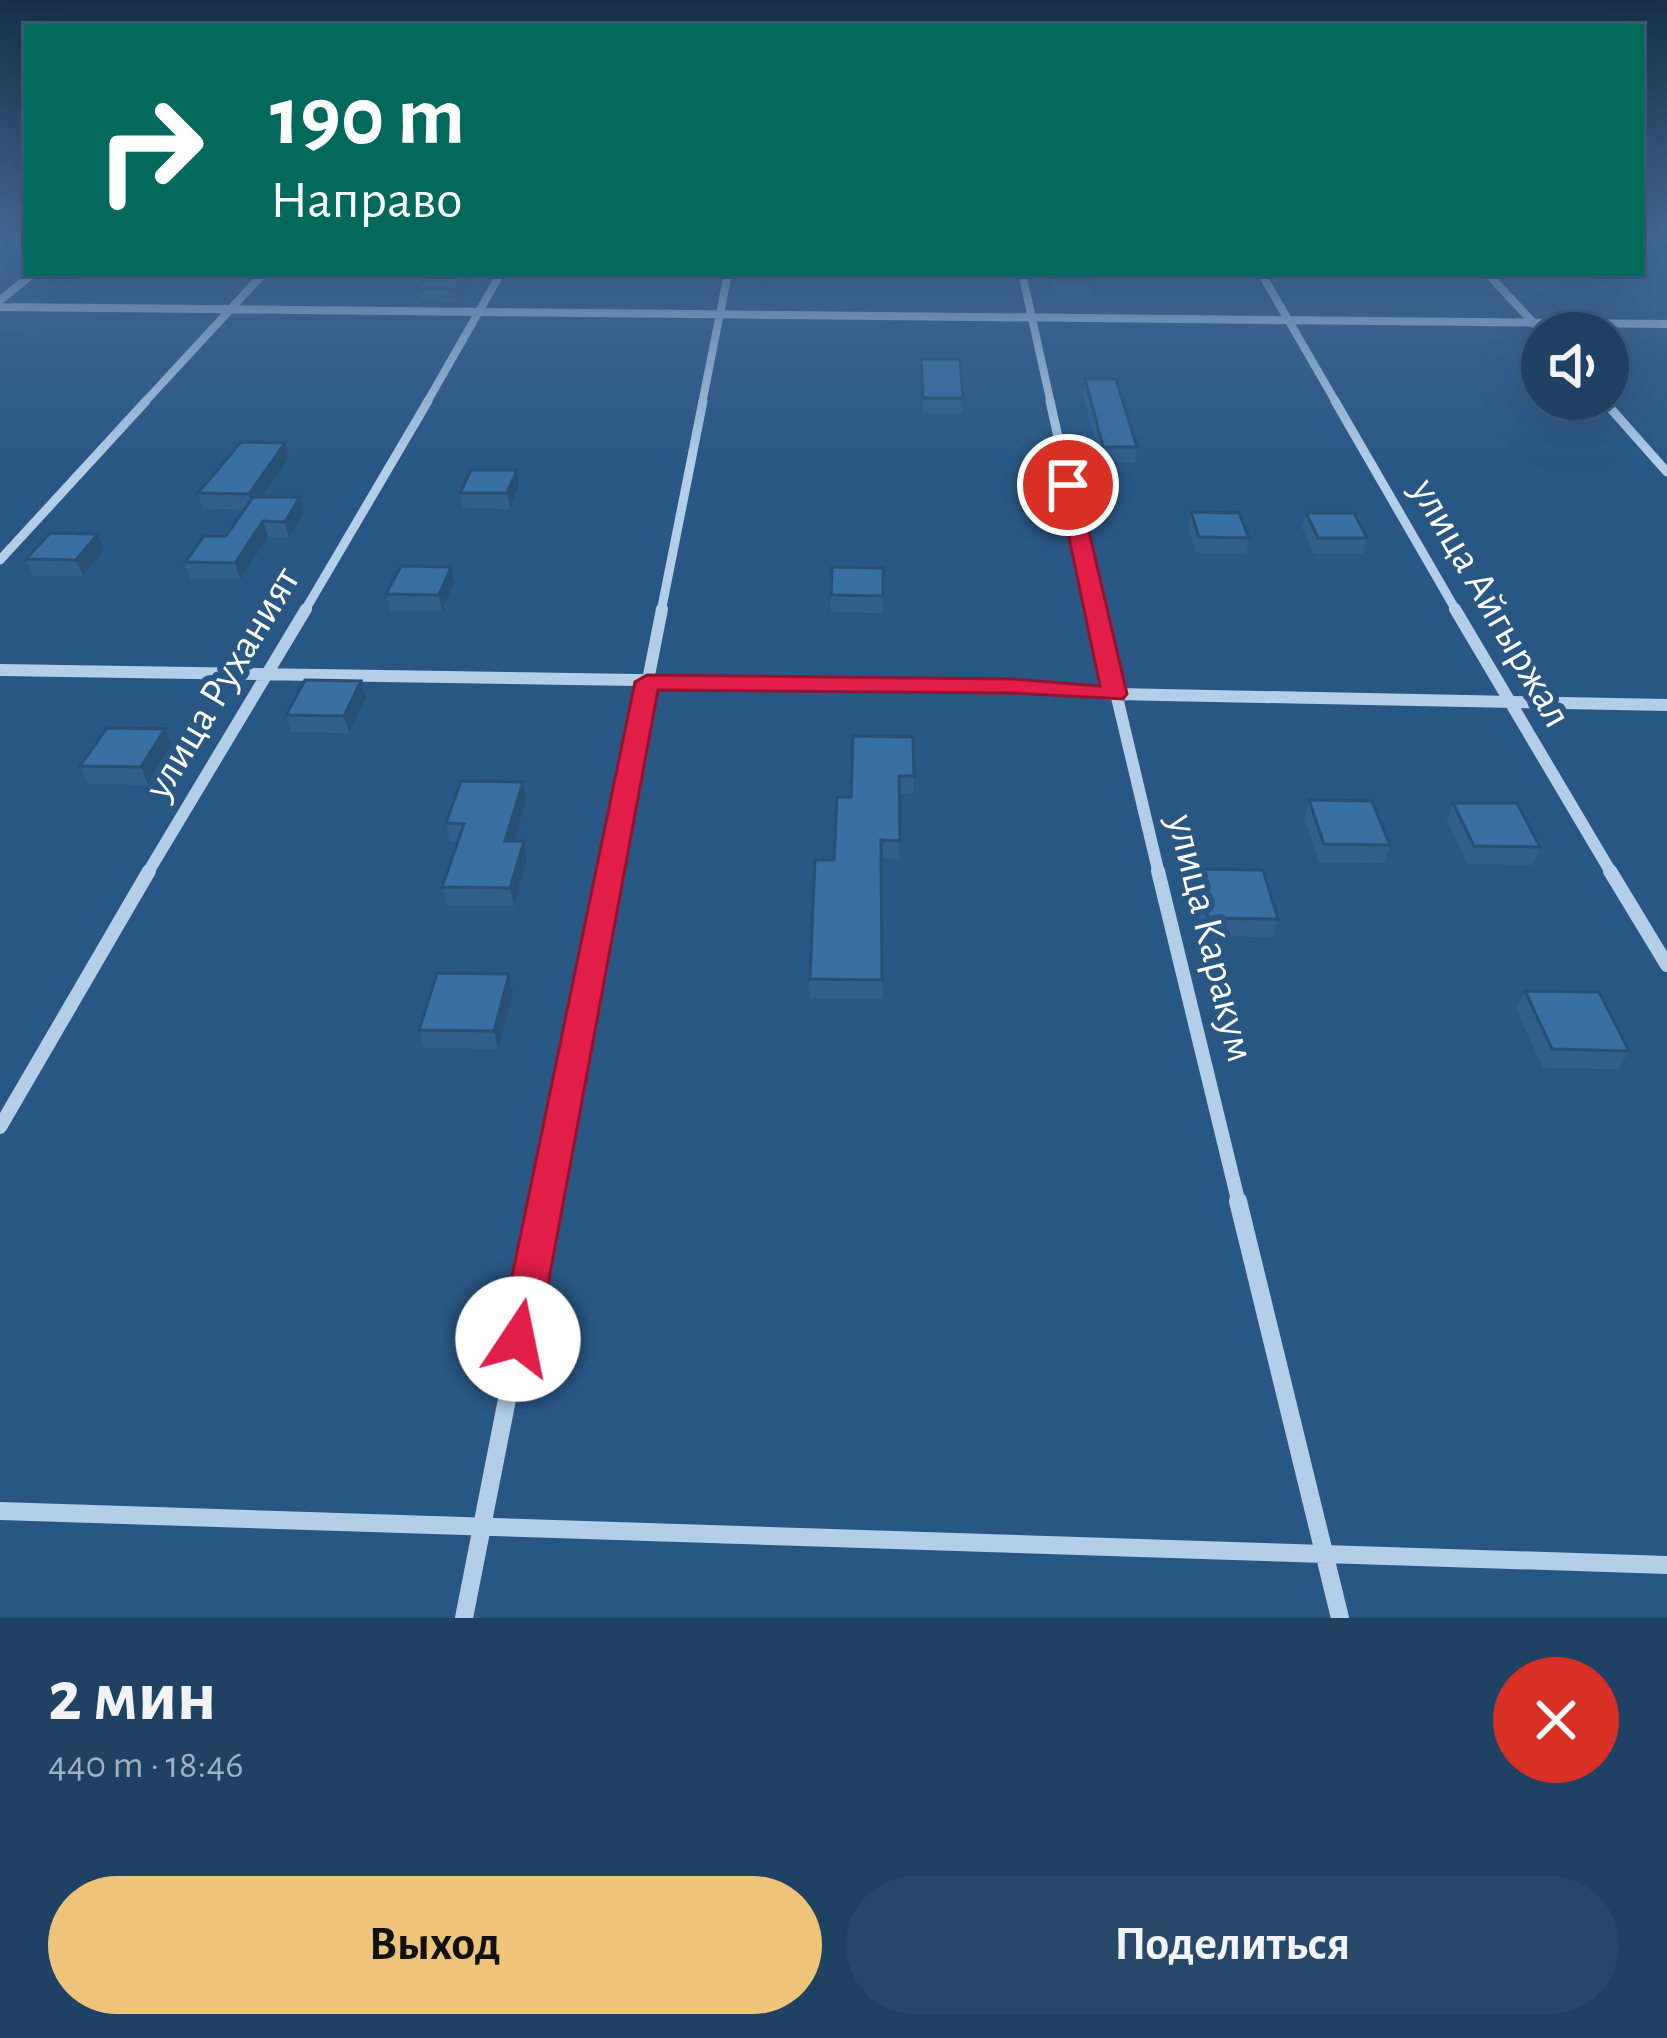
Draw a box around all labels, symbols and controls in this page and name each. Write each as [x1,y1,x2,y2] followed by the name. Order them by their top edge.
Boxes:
[72,72,228,228] icon: right
[270,76,465,160] text: 190 m
[270,174,462,228] text: Направо
[1521,312,1629,420] map controls
[1521,312,1629,420] button: sound
[1017,434,1119,536] pin
[1035,452,1101,518] icon: arrive
[1403,471,1579,734] street label: улица Айгыржал
[136,559,308,807] street label: улица Руханият
[1160,809,1262,1066] street label: улица Каракум
[455,1276,581,1402] position arrow
[1493,1657,1619,1783] button: close
[48,1661,217,1733] text: 2 мин
[48,1746,243,1785] text: 440 m · 18:46
[48,1876,822,2014] button: Выход
[846,1876,1619,2014] button: Поделиться

